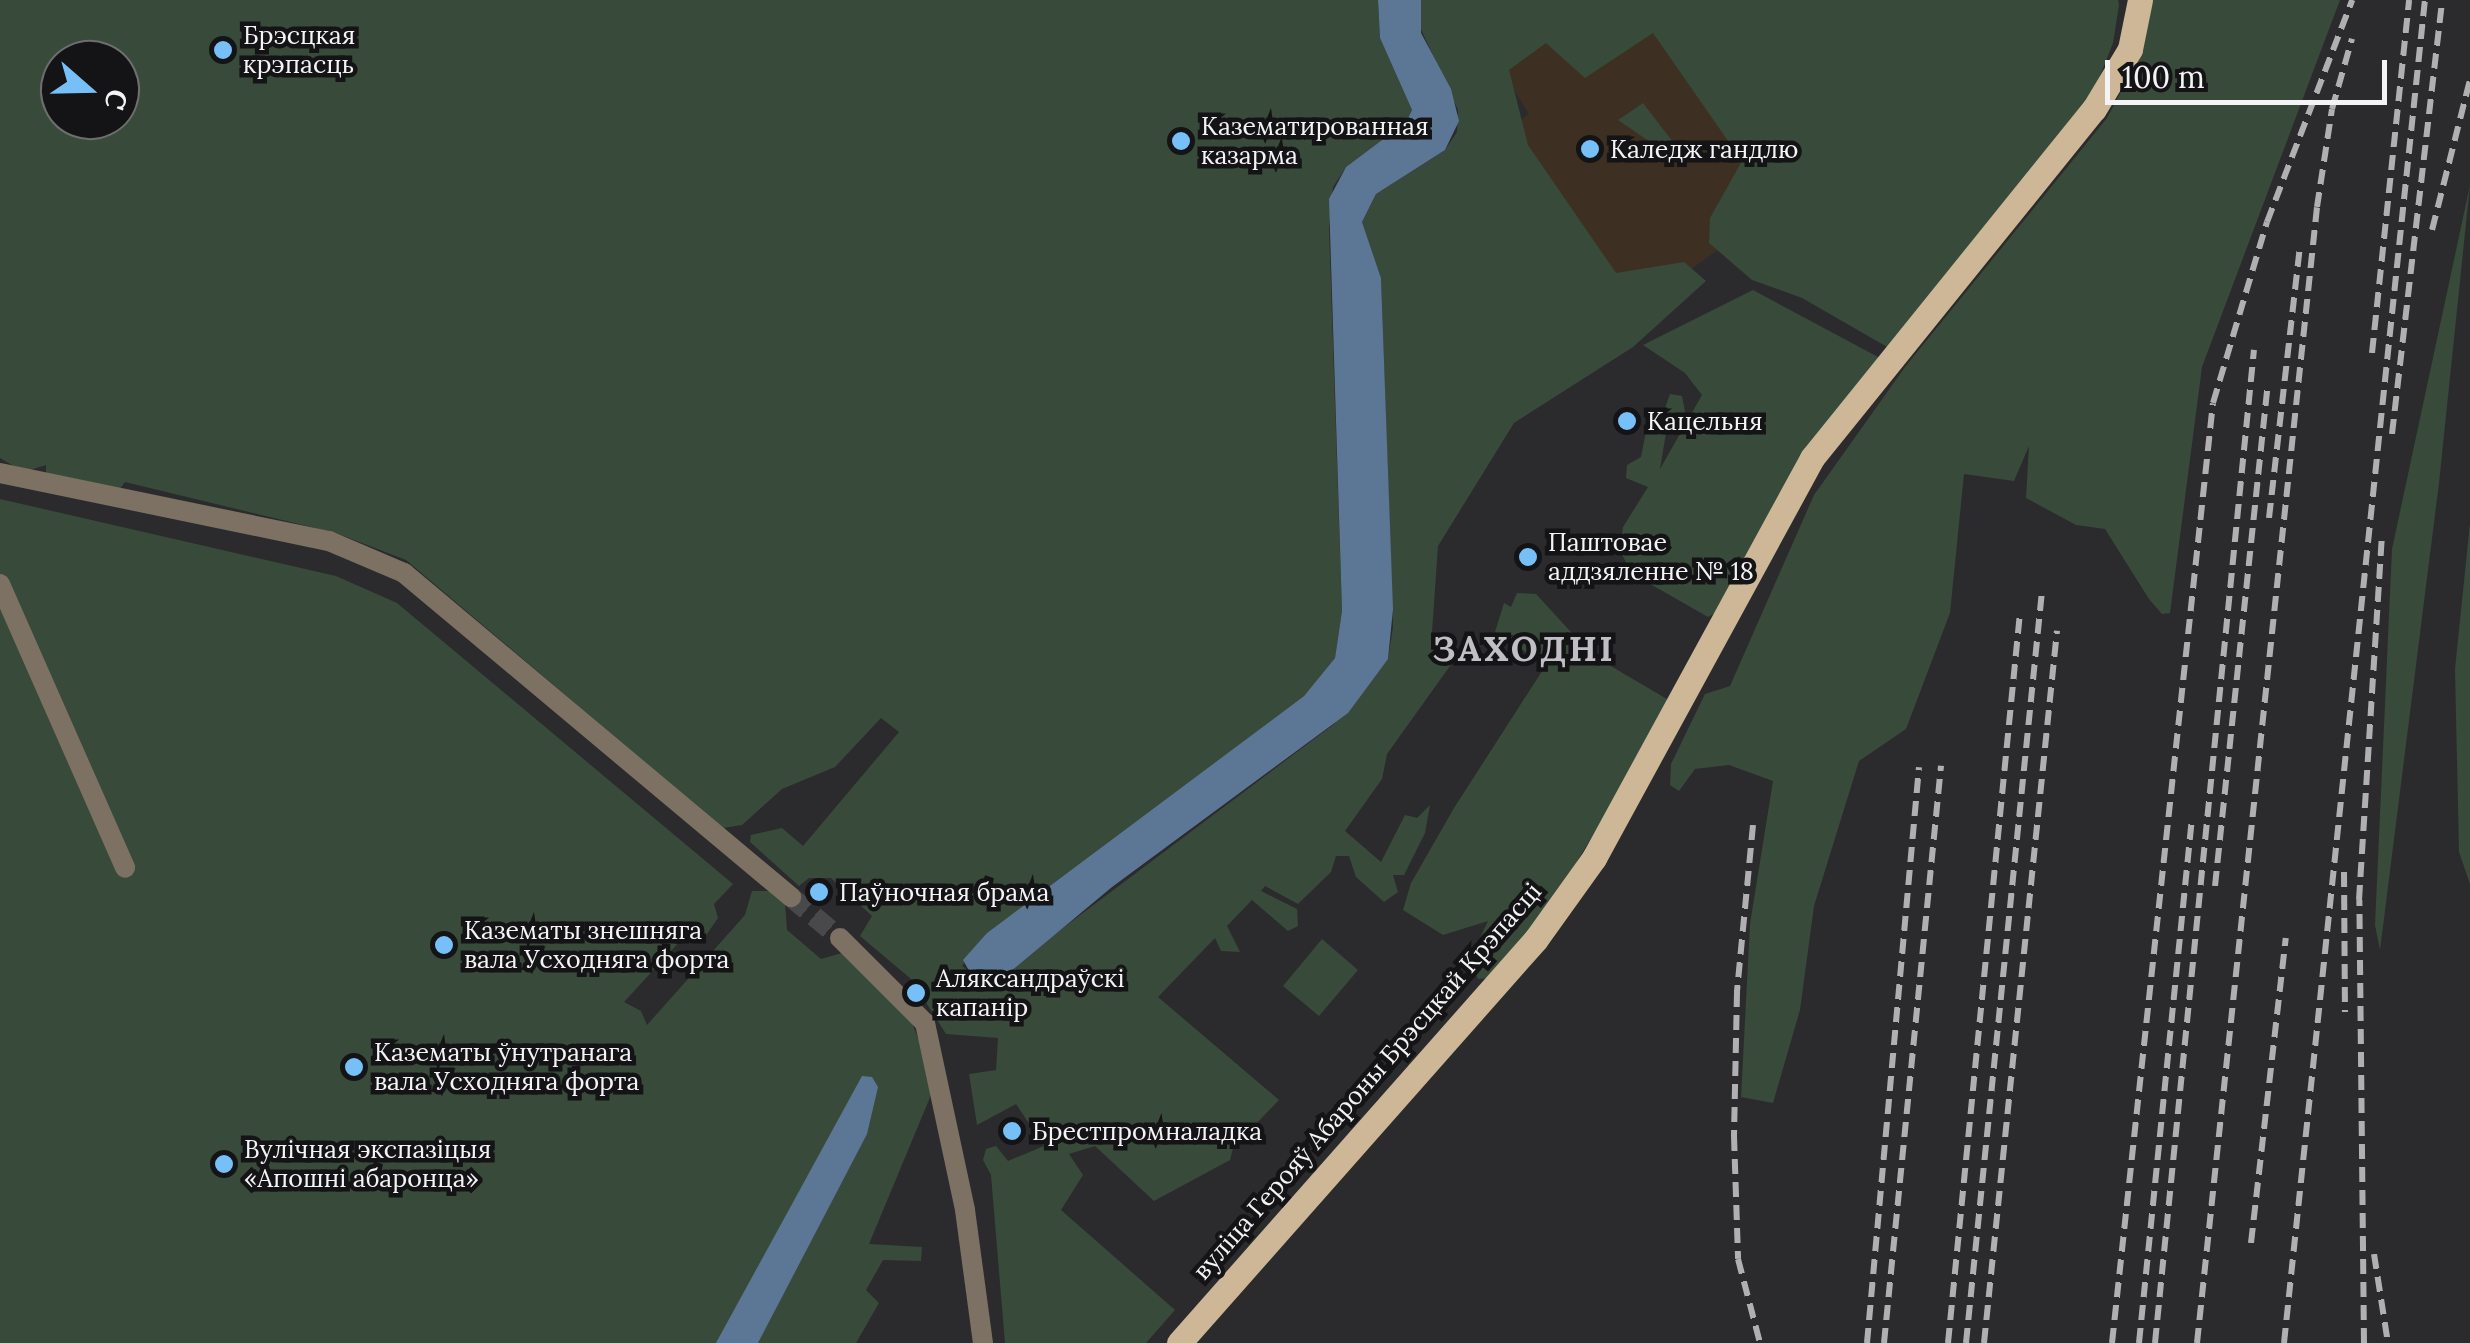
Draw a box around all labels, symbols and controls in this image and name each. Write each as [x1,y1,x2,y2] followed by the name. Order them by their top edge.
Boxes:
[243,21,355,80] place label: Брэсцкая крэпасць
[212,39,234,61] marker: Брэсцкая крэпасць
[40,40,140,140] north arrow
[2110,40,2392,102] scale bar
[2122,58,2205,96] text: 100 m
[96,84,137,115] text: С
[1201,112,1428,171] place label: Казематированная казарма
[1170,130,1192,152] marker: Казематированная казарма
[1610,134,1798,164] place label: Каледж гандлю
[1579,138,1601,160] marker: Каледж гандлю
[1647,406,1762,436] place label: Кацельня
[1616,410,1638,432] marker: Кацельня
[1548,528,1754,587] place label: Паштовае аддзяленне № 18
[1517,546,1539,568] marker: Паштовае аддзяленне № 18
[1433,628,1615,670] district label: ЗАХОДНІ
[839,877,1049,907] place label: Паўночная брама
[1187,877,1547,1285] street label: вуліца Герояў Абароны Брэсцкай Крэпасці
[808,881,830,903] marker: Паўночная брама
[464,916,729,975] place label: Казематы знешняга вала Усходняга форта
[433,934,455,956] marker: Казематы знешняга вала Усходняга форта
[936,964,1125,1023] place label: Аляксандраўскі капанір
[905,982,927,1004] marker: Аляксандраўскі капанір
[374,1038,639,1097] place label: Казематы ўнутранага вала Усходняга форта
[343,1056,365,1078] marker: Казематы ўнутранага вала Усходняга форта
[1032,1116,1262,1146] place label: Брестпромналадка
[1001,1120,1023,1142] marker: Брестпромналадка
[244,1135,491,1194] place label: Вулічная экспазіцыя «Апошні абаронца»
[213,1153,235,1175] marker: Вулічная экспазіцыя «Апошні абаронца»

